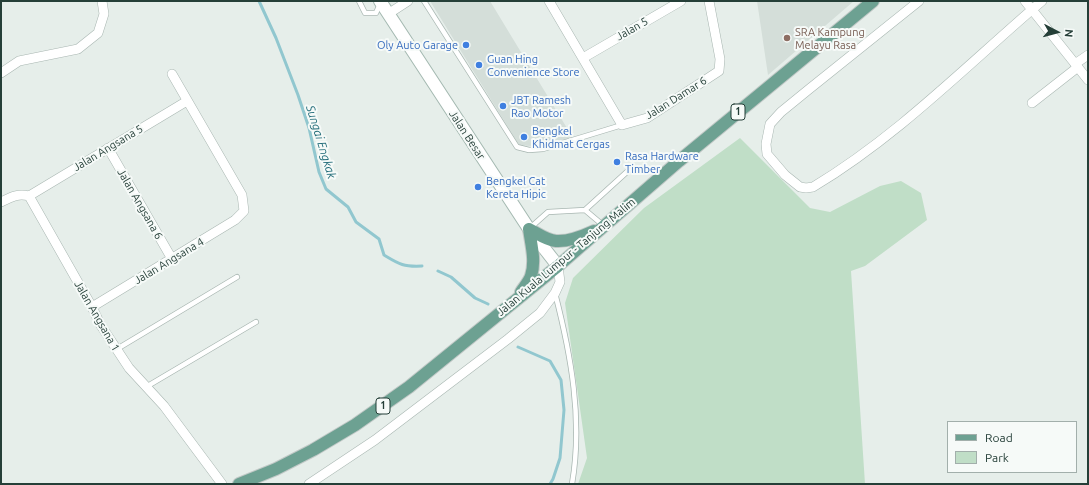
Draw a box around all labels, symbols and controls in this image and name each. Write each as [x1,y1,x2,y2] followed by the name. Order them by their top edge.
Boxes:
[1037,12,1077,52] north arrow
[614,15,650,43] street label: Jalan 5
[795,25,865,51] place label: SRA Kampung Melayu Rasa
[1063,29,1075,38] text: N
[782,33,792,43] marker: SRA Kampung Melayu Rasa
[377,38,458,52] place label: Oly Auto Garage
[461,40,471,50] marker: Oly Auto Garage
[487,52,580,78] place label: Guan Hing Convenience Store
[474,60,484,70] marker: Guan Hing Convenience Store
[643,74,709,122] street label: Jalan Damar 6
[511,93,571,119] place label: JBT Ramesh Rao Motor
[498,101,508,111] marker: JBT Ramesh Rao Motor
[303,103,339,181] water label: Sungai Engkak
[731,104,745,120] road number: 1
[446,108,488,162] street label: Jalan Besar
[71,122,145,174] street label: Jalan Angsana 5
[532,124,610,150] place label: Bengkel Khidmat Cergas
[519,132,529,142] marker: Bengkel Khidmat Cergas
[625,149,699,175] place label: Rasa Hardware Timber
[612,157,622,167] marker: Rasa Hardware Timber
[114,166,166,242] street label: Jalan Angsana 6
[486,174,546,200] place label: Bengkel Cat Kereta Hipic
[473,182,483,192] marker: Bengkel Cat Kereta Hipic
[494,195,638,319] street label: Jalan Kuala Lumpur - Tanjung Malim
[132,235,206,287] street label: Jalan Angsana 4
[71,278,123,354] street label: Jalan Angsana 1
[376,398,390,414] road number: 1
[947,421,1077,473] legend
[985,431,1013,444] text: Road
[985,451,1009,464] text: Park

